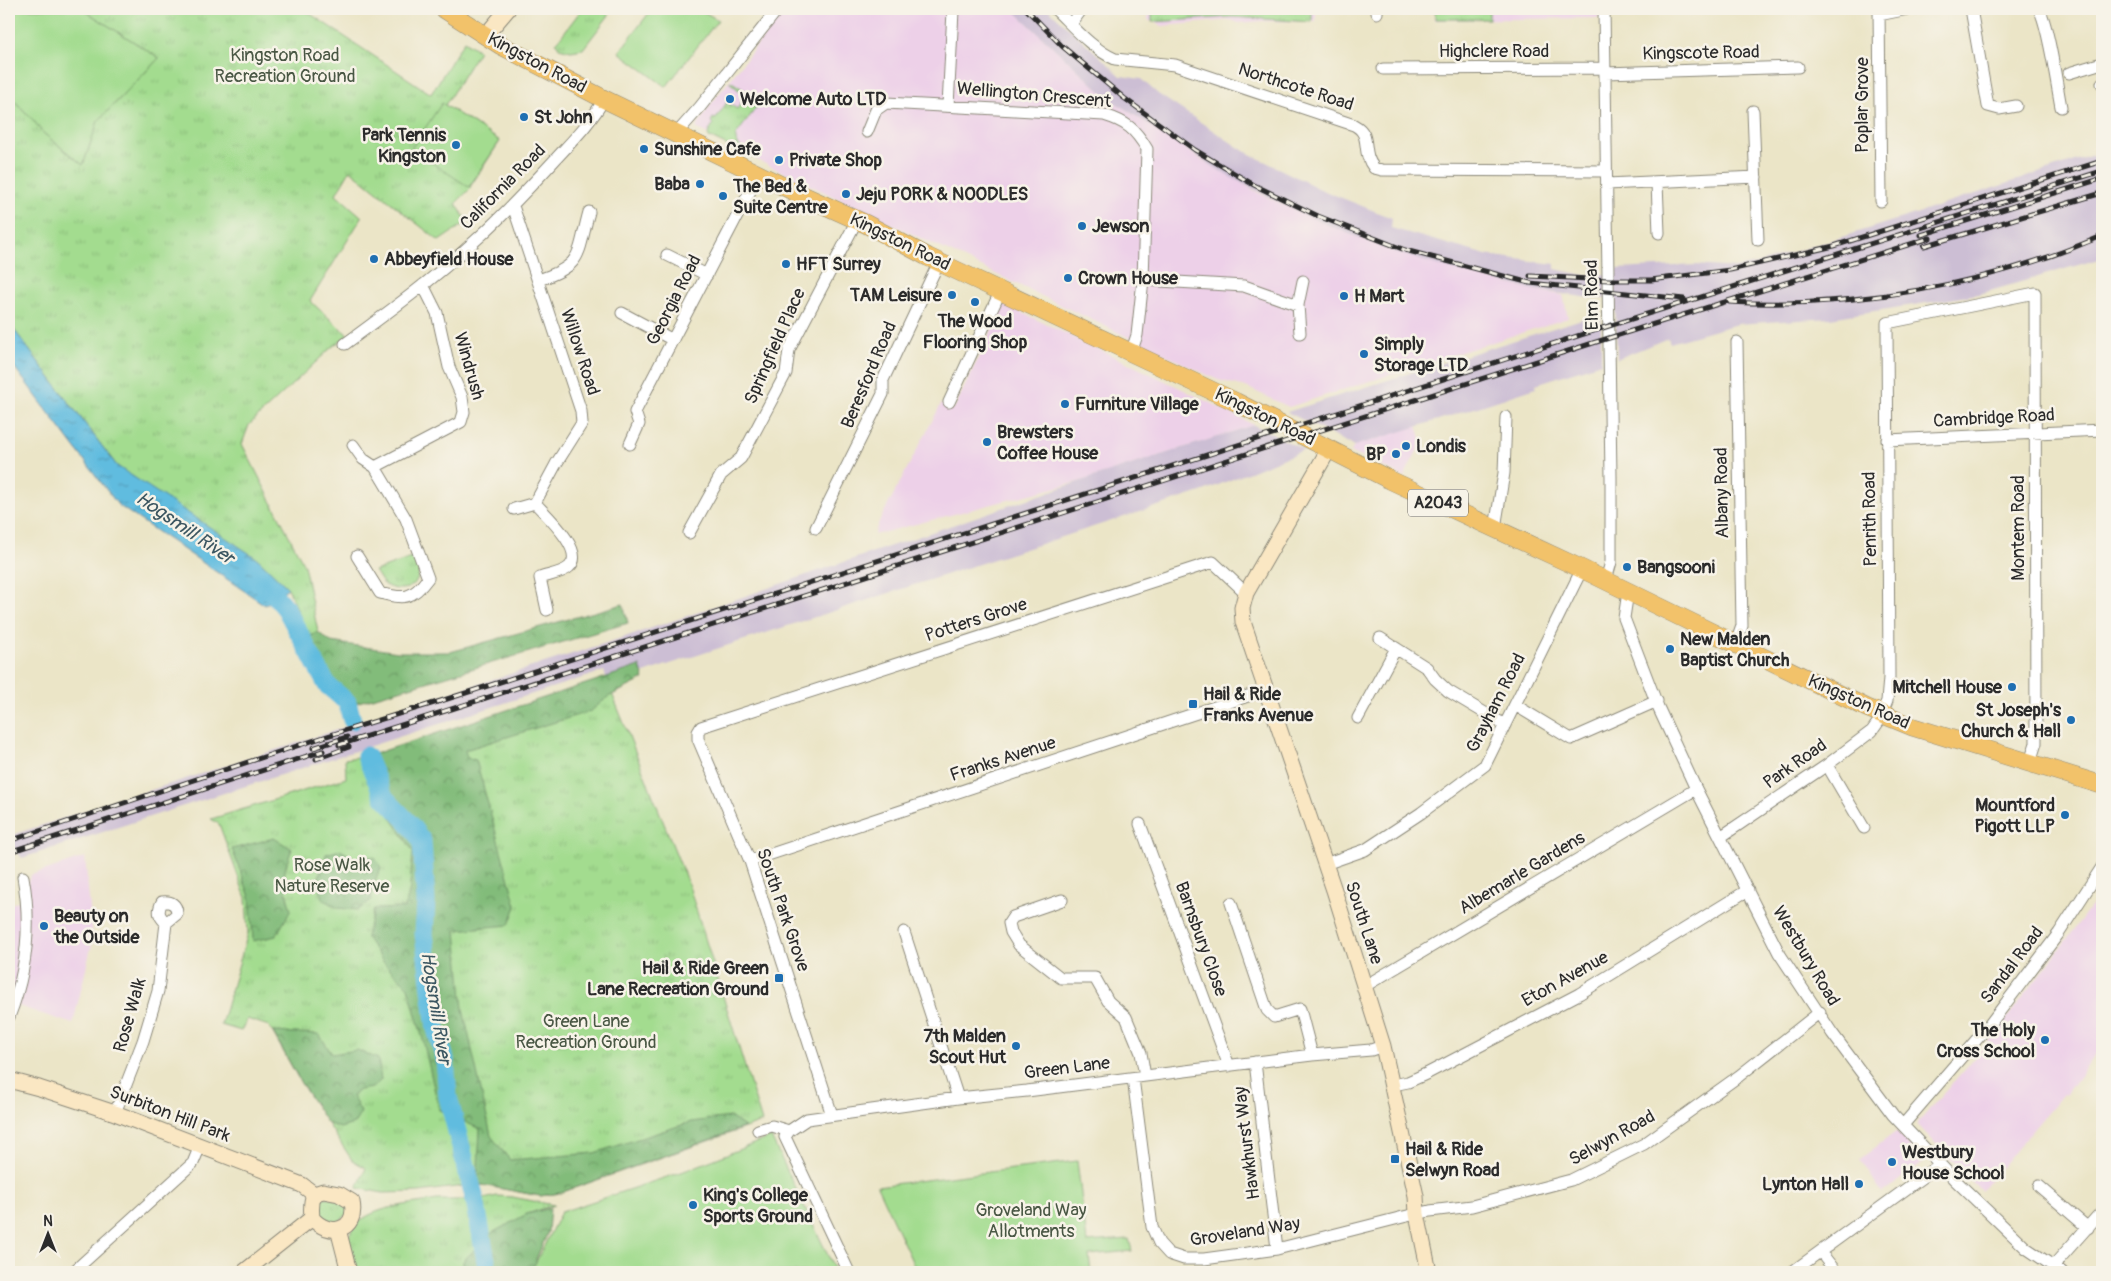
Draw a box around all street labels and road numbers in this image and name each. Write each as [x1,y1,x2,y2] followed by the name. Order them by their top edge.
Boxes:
[483,27,591,99] street label: Kingston Road
[1439,40,1549,63] street label: Highclere Road
[1642,40,1760,66] street label: Kingscote Road
[1851,57,1874,153] street label: Poplar Grove
[1235,58,1357,116] street label: Northcote Road
[956,77,1113,113] street label: Wellington Crescent
[455,139,551,235] street label: California Road
[846,208,954,276] street label: Kingston Road
[641,251,707,349] street label: Georgia Road
[1580,259,1604,331] street label: Elm Road
[739,284,811,408] street label: Springfield Place
[555,306,605,398] street label: Willow Road
[836,318,902,432] street label: Beresford Road
[448,329,490,403] street label: Windrush
[1211,383,1319,451] street label: Kingston Road
[1933,403,2055,433] street label: Cambridge Road
[1710,447,1734,539] street label: Albany Road
[1858,471,1882,567] street label: Penrith Road
[2007,475,2030,581] street label: Montem Road
[1408,489,1468,516] road number: A2043
[922,593,1030,647] street label: Potters Grove
[1461,649,1531,757] street label: Grayham Road
[1804,669,1914,735] street label: Kingston Road
[947,731,1059,787] street label: Franks Avenue
[1759,734,1831,794] street label: Park Road
[1455,826,1589,920] street label: Albemarle Gardens
[751,845,815,975] street label: South Park Grove
[1170,878,1232,1000] street label: Barnsbury Close
[1340,879,1388,967] street label: South Lane
[1767,902,1845,1010] street label: Westbury Road
[1975,922,2049,1008] street label: Sandal Road
[1518,946,1612,1012] street label: Eton Avenue
[108,975,152,1055] street label: Rose Walk
[1023,1051,1111,1085] street label: Green Lane
[106,1080,234,1148] street label: Surbiton Hill Park
[1229,1085,1265,1201] street label: Hawkhurst Way
[1565,1105,1659,1171] street label: Selwyn Road
[1188,1212,1302,1252] street label: Groveland Way

